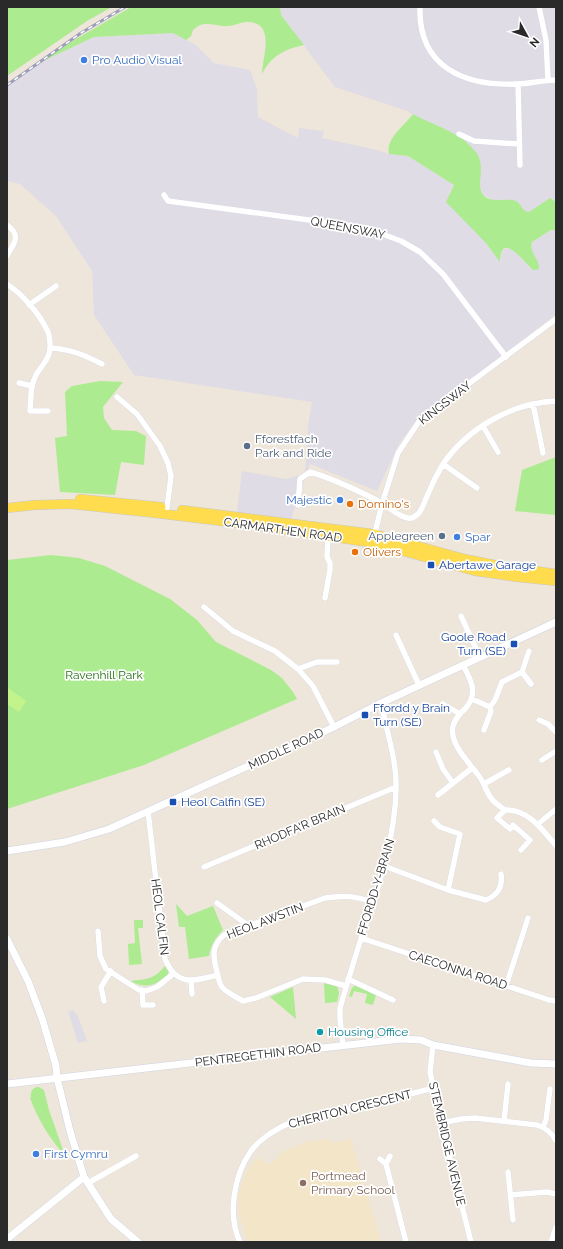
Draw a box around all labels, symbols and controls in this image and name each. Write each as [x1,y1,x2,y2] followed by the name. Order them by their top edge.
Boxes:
[507,16,547,56] north arrow
[527,35,542,50] text: N
[92,53,183,67] place label: Pro Audio Visual
[79,55,89,65] marker: Pro Audio Visual
[309,214,387,242] street label: QUEENSWAY
[416,378,474,428] street label: KINGSWAY
[255,432,332,460] place label: Fforestfach Park and Ride
[242,441,252,451] marker: Fforestfach Park and Ride
[286,493,332,507] place label: Majestic
[335,495,345,505] marker: Majestic
[358,497,410,511] place label: Domino's
[345,499,355,509] marker: Domino's
[223,515,344,545] street label: CARMARTHEN ROAD
[368,529,434,543] place label: Applegreen
[465,530,491,544] place label: Spar
[437,531,447,541] marker: Applegreen
[452,532,462,542] marker: Spar
[363,545,401,559] place label: Olivers
[350,547,360,557] marker: Olivers
[439,558,536,572] place label: Abertawe Garage
[426,560,436,570] marker: Abertawe Garage
[441,630,506,658] place label: Goole Road Turn (SE)
[509,639,519,649] marker: Goole Road Turn (SE)
[65,668,143,682] park label: Ravenhill Park
[373,701,450,729] place label: Ffordd y Brain Turn (SE)
[360,710,370,720] marker: Ffordd y Brain Turn (SE)
[246,725,326,773] street label: MIDDLE ROAD
[181,795,265,809] place label: Heol Calfin (SE)
[168,797,178,807] marker: Heol Calfin (SE)
[252,802,348,852] street label: RHODFA'R BRAIN
[355,837,397,937] street label: FFORDD-Y-BRAIN
[148,878,172,956] street label: HEOL CALFIN
[225,900,305,942] street label: HEOL AWSTIN
[407,947,510,993] street label: CAECONNA ROAD
[328,1025,408,1039] place label: Housing Office
[315,1027,325,1037] marker: Housing Office
[194,1040,322,1070] street label: PENTREGETHIN ROAD
[426,1081,468,1207] street label: STEMBRIDGE AVENUE
[287,1087,414,1131] street label: CHERITON CRESCENT
[44,1147,108,1161] place label: First Cymru
[31,1149,41,1159] marker: First Cymru
[311,1169,395,1197] place label: Portmead Primary School
[298,1178,308,1188] marker: Portmead Primary School

